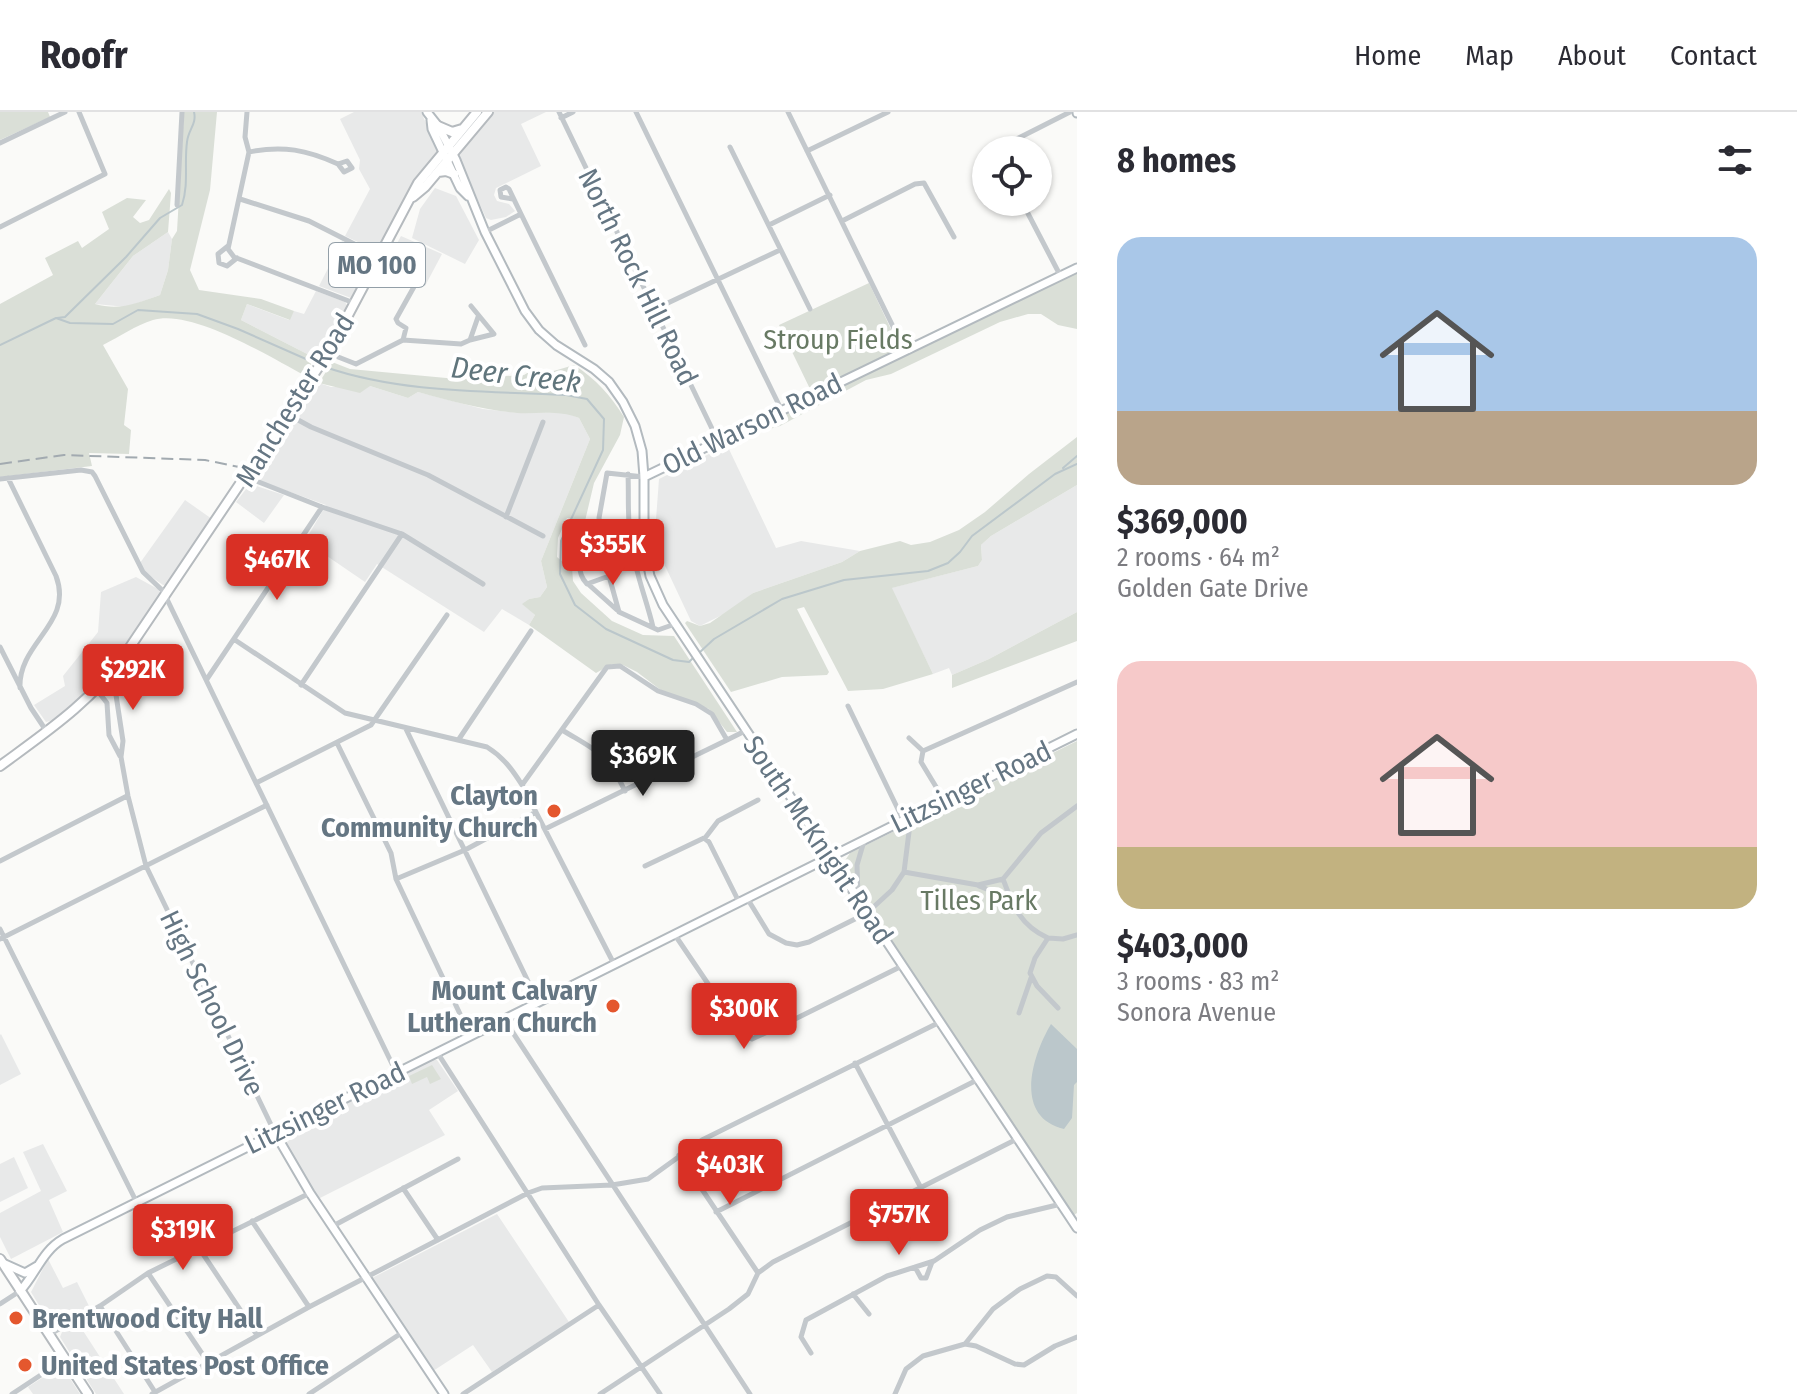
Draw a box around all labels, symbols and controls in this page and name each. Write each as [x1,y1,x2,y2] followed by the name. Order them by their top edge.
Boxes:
[40,32,128,78] text: Roofr
[1354,39,1421,72] text: Home
[1465,39,1514,72] text: Map
[1558,39,1626,72] text: About
[1670,39,1757,72] text: Contact
[972,136,1052,216] map controls
[972,136,1052,216] button: locate
[1713,138,1757,182] icon: filters
[1117,140,1236,181] text: 8 homes
[571,163,705,391] street label: North Rock Hill Road
[329,243,425,287] road number: MO 100
[1365,289,1509,433] icon: home
[229,307,361,493] street label: Manchester Road
[763,323,913,356] park label: Stroup Fields
[449,349,583,401] water label: Deer Creek
[657,366,847,482] street label: Old Warson Road
[1117,501,1248,542] text: $369,000
[557,519,669,587] pin: $355K
[580,529,646,560] text: $355K
[221,534,333,602] pin: $467K
[1117,542,1280,573] text: 2 rooms · 64 m²
[244,544,310,575] text: $467K
[1117,573,1309,604] text: Golden Gate Drive
[77,644,189,712] pin: $292K
[101,654,165,685] text: $292K
[1365,713,1509,857] icon: home
[587,730,699,798] pin: $369K
[736,730,900,950] street label: South McKnight Road
[885,734,1057,840] street label: Litzsinger Road
[609,740,677,771] text: $369K
[321,779,538,844] place label: Clayton Community Church
[545,802,563,820] marker: Clayton Community Church
[921,884,1038,917] park label: Tilles Park
[153,905,271,1101] street label: High School Drive
[1117,925,1249,966] text: $403,000
[1117,966,1279,997] text: 3 rooms · 83 m²
[407,974,598,1039] place label: Mount Calvary Lutheran Church
[688,983,800,1051] pin: $300K
[710,993,778,1024] text: $300K
[604,997,622,1015] marker: Mount Calvary Lutheran Church
[1117,997,1276,1028] text: Sonora Avenue
[239,1055,411,1161] street label: Litzsinger Road
[674,1139,786,1207] pin: $403K
[696,1149,764,1180] text: $403K
[843,1189,955,1257] pin: $757K
[868,1199,930,1230] text: $757K
[127,1204,239,1272] pin: $319K
[151,1214,215,1245] text: $319K
[32,1302,263,1335] place label: Brentwood City Hall
[7,1309,25,1327] marker: Brentwood City Hall
[41,1349,329,1382] place label: United States Post Office
[16,1356,34,1374] marker: United States Post Office

